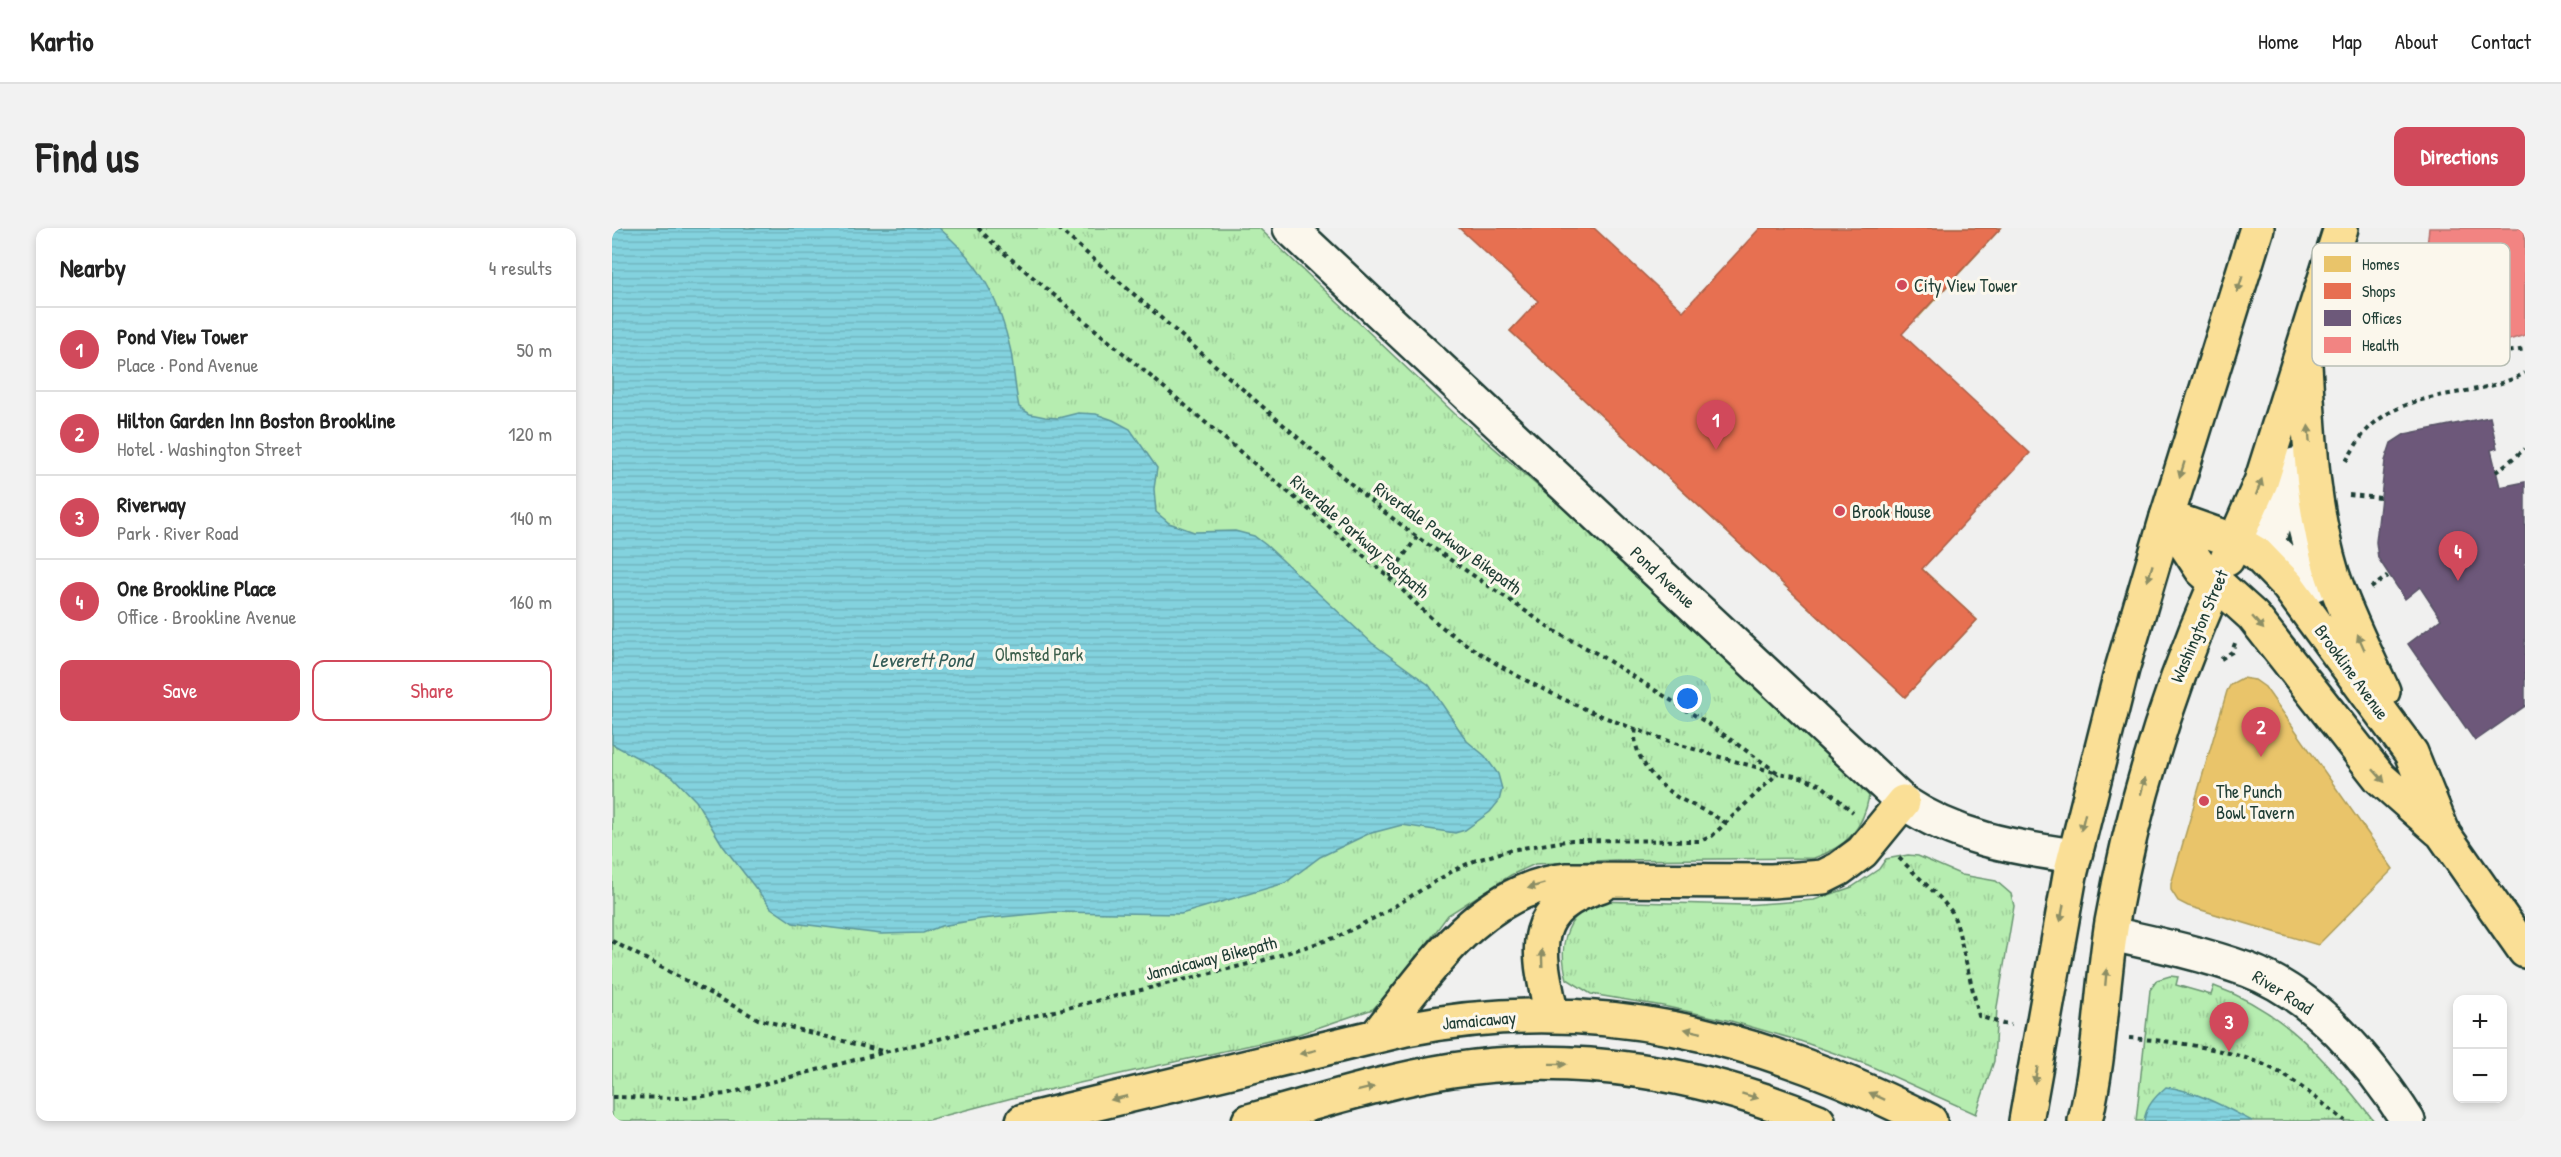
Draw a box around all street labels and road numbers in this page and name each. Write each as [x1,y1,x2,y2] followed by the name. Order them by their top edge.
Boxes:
[1285,469,1435,604] street label: Riverdale Parkway Footpath
[1369,476,1527,600] street label: Riverdale Parkway Bikepath
[1625,540,1701,614] street label: Pond Avenue
[2164,565,2234,686] street label: Washington Street
[2309,619,2395,725] street label: Brookline Avenue
[1143,929,1280,986] street label: Jamaicaway Bikepath
[2248,964,2318,1020] street label: River Road
[1441,1004,1517,1036] street label: Jamaicaway

